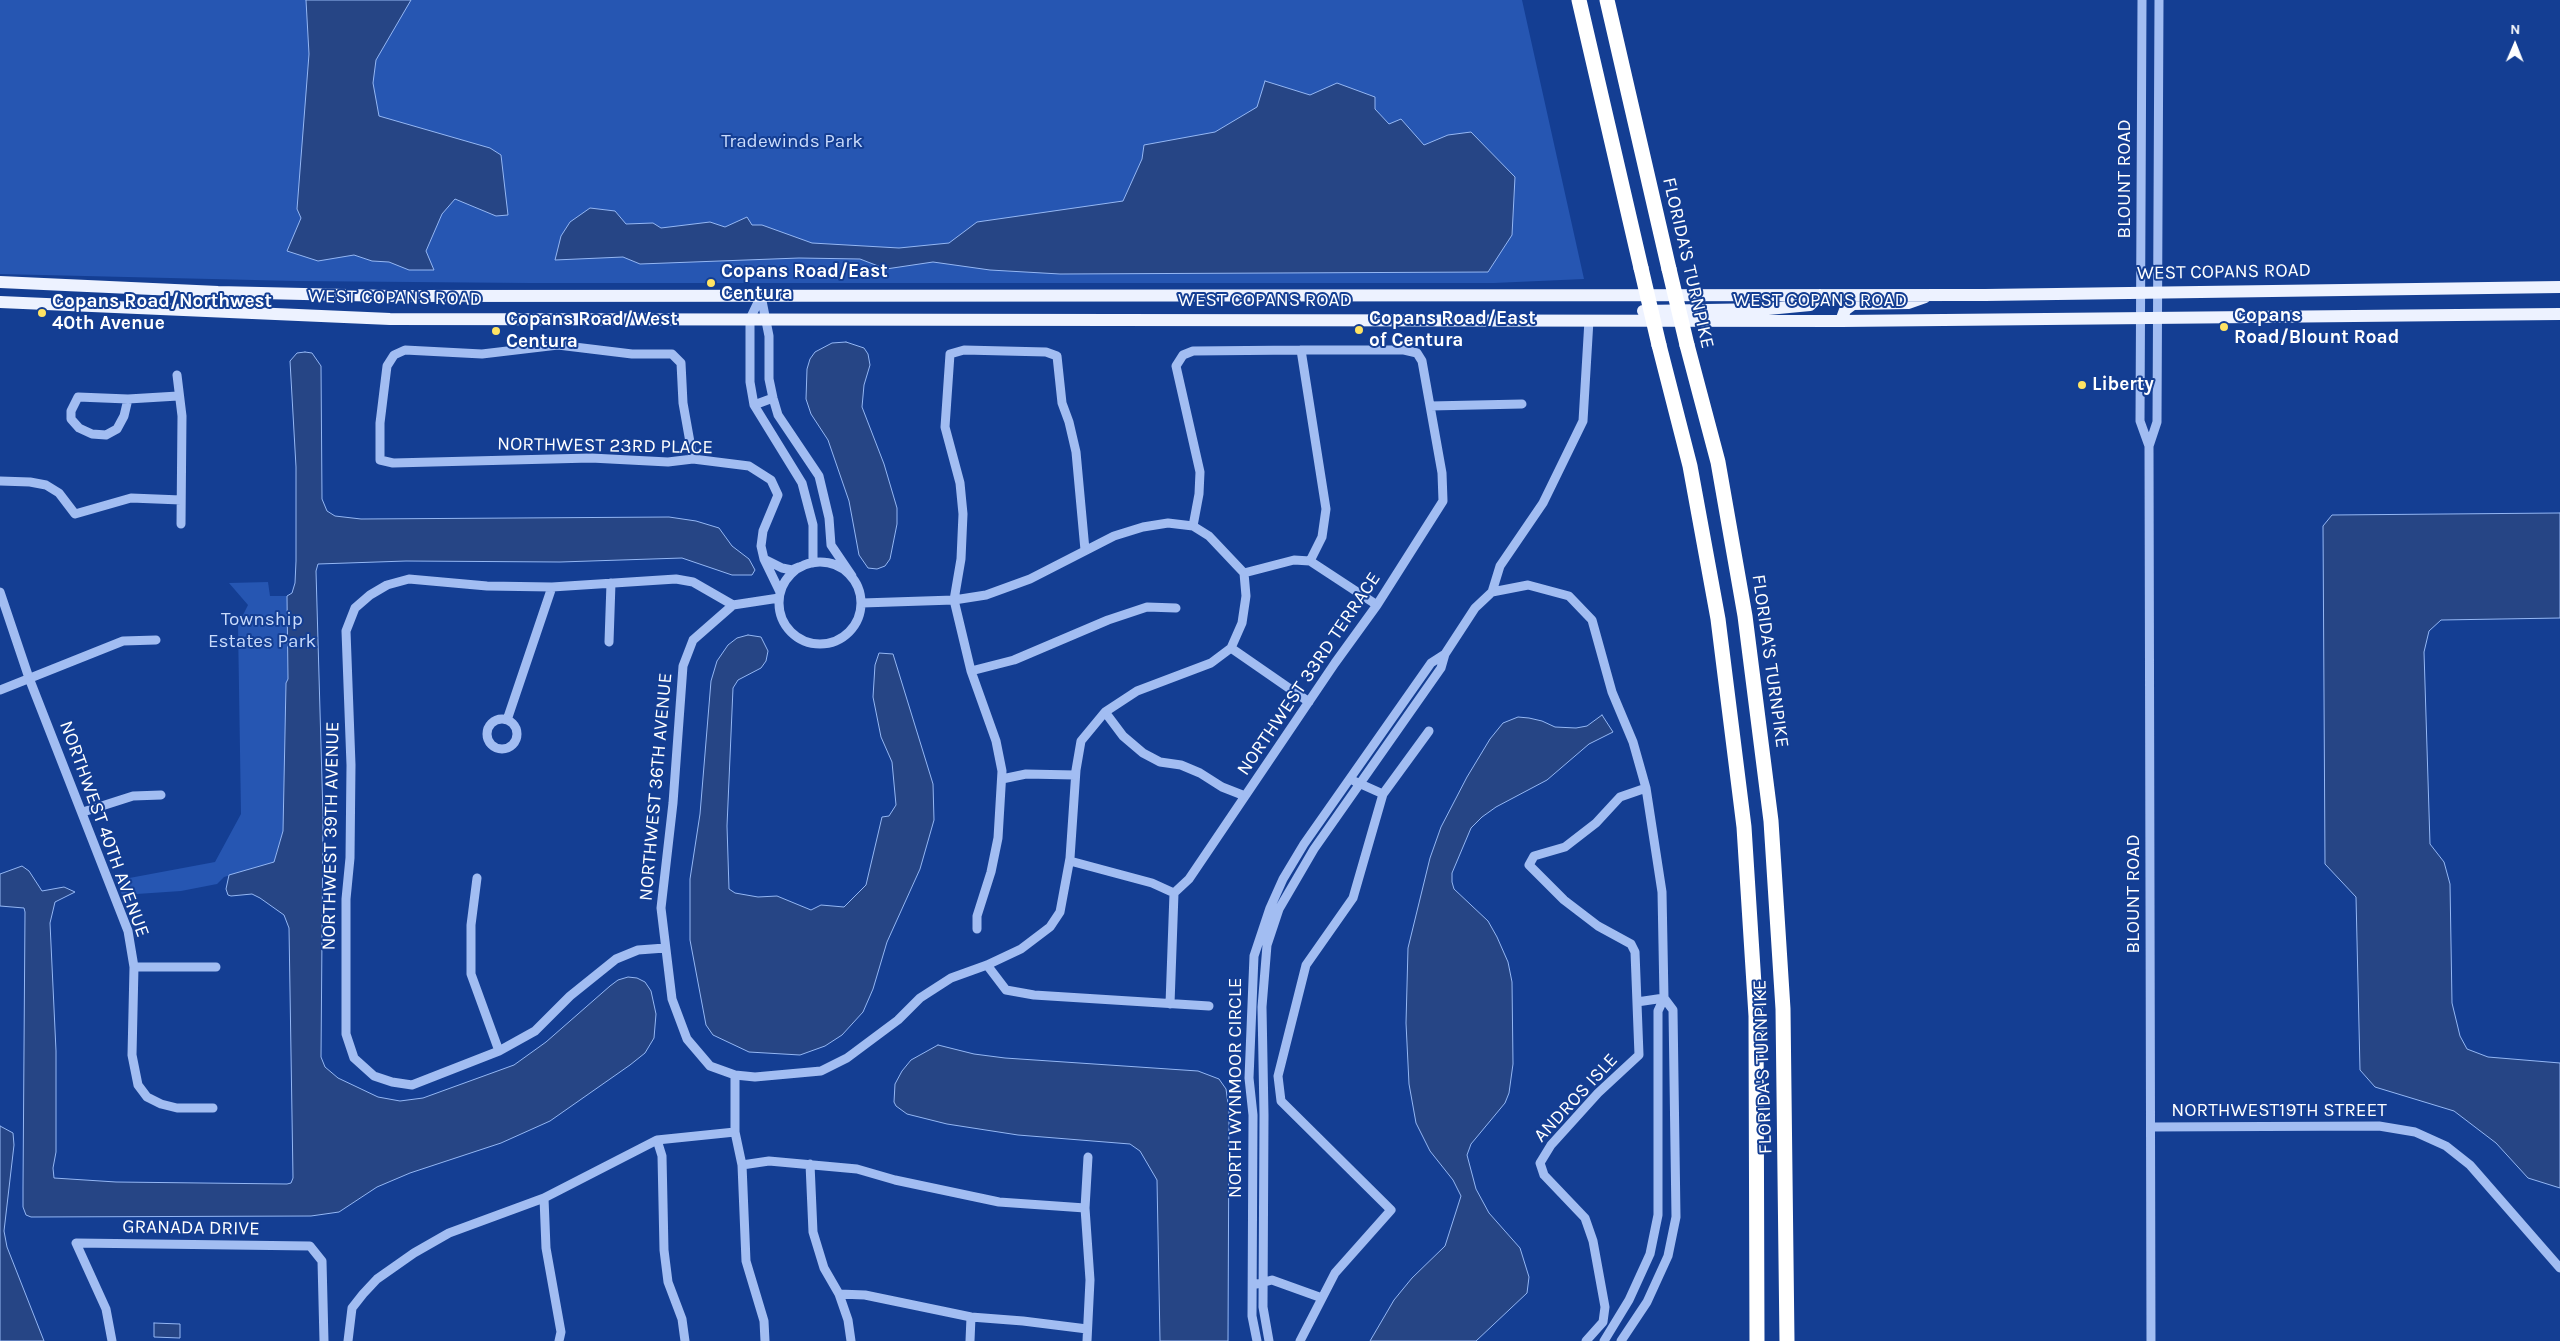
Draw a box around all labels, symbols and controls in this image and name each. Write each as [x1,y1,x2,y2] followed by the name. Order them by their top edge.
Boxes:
[2490,20,2540,70] north arrow
[2510,21,2520,38] text: N
[2114,119,2136,239] street label: BLOUNT ROAD
[721,131,863,153] park label: Tradewinds Park
[1657,175,1719,351] street label: FLORIDA'S TURNPIKE
[2137,259,2311,285] street label: WEST COPANS ROAD
[721,261,888,305] place label: Copans Road/East Centura
[705,277,717,289] marker: Copans Road/East Centura
[308,285,482,311] street label: WEST COPANS ROAD
[1178,290,1352,312] street label: WEST COPANS ROAD
[1733,290,1907,312] street label: WEST COPANS ROAD
[52,291,272,335] place label: Copans Road/Northwest 40th Avenue
[2234,305,2399,349] place label: Copans Road/Blount Road
[36,307,48,319] marker: Copans Road/Northwest 40th Avenue
[1369,308,1536,352] place label: Copans Road/East of Centura
[506,309,678,353] place label: Copans Road/West Centura
[2218,321,2230,333] marker: Copans Road/Blount Road
[1353,324,1365,336] marker: Copans Road/East of Centura
[490,325,502,337] marker: Copans Road/West Centura
[2092,374,2154,396] place label: Liberty
[2076,379,2088,391] marker: Liberty
[497,433,713,459] street label: NORTHWEST 23RD PLACE
[1232,568,1386,780] street label: NORTHWEST 33RD TERRACE
[1747,573,1793,749] street label: FLORIDA'S TURNPIKE
[208,609,316,653] park label: Township Estates Park
[635,672,677,902] street label: NORTHWEST 36TH AVENUE
[54,718,154,940] street label: NORTHWEST 40TH AVENUE
[318,721,344,951] street label: NORTHWEST 39TH AVENUE
[2123,834,2145,954] street label: BLOUNT ROAD
[1225,978,1247,1198] street label: NORTH WYNMOOR CIRCLE
[1749,979,1777,1155] street label: FLORIDA'S TURNPIKE
[1529,1049,1623,1147] street label: ANDROS ISLE
[2171,1100,2387,1122] street label: NORTHWEST19TH STREET
[122,1215,260,1241] street label: GRANADA DRIVE

